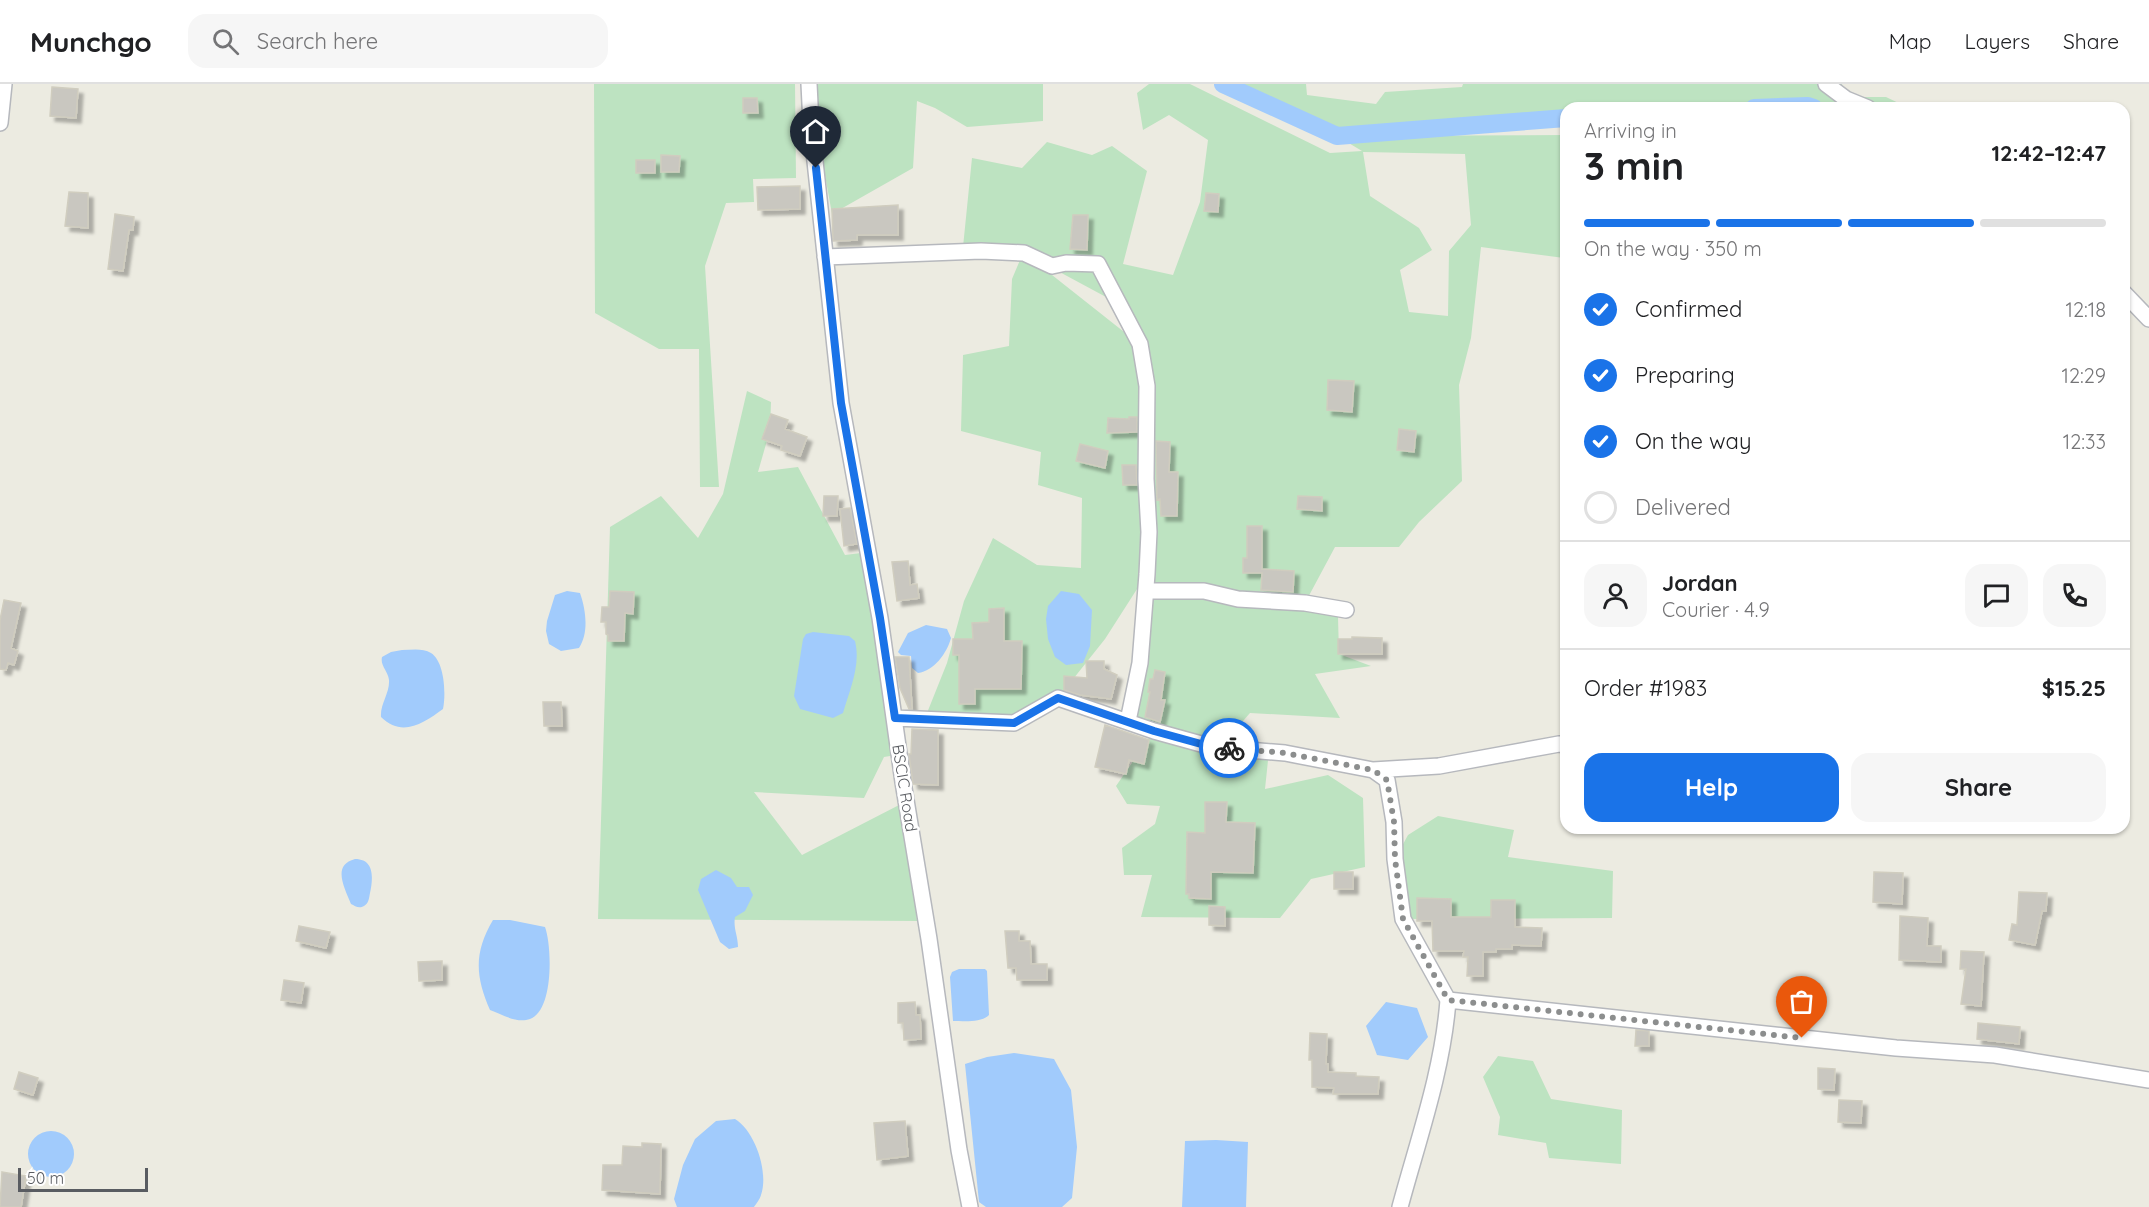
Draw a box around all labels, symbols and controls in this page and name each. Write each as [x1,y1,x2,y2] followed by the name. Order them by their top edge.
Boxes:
[188,14,608,68] search box
[30,24,152,59] text: Munchgo
[209,25,242,58] icon: search
[257,27,378,55] text: Search here
[1889,28,1932,54] text: Map
[1965,28,2030,54] text: Layers
[2063,28,2119,54] text: Share
[790,106,841,168] pin
[799,115,832,148] icon: home
[1584,118,1677,143] text: Arriving in
[1992,139,2106,167] text: 12:42–12:47
[1584,141,1684,190] text: 3 min
[1584,236,1762,261] text: On the way · 350 m
[1584,293,1617,326] icon: check
[1635,295,1742,323] text: Confirmed
[2066,297,2106,322] text: 12:18
[1584,359,1617,392] icon: check
[1635,361,1735,389] text: Preparing
[2062,363,2106,388] text: 12:29
[1584,425,1617,458] icon: check
[1635,427,1751,455] text: On the way
[2063,429,2106,454] text: 12:33
[1635,493,1731,521] text: Delivered
[1584,564,1647,627] button: person
[1965,564,2028,627] button: chat
[2043,564,2106,627] button: phone
[1662,569,1738,597] text: Jordan
[1662,597,1770,622] text: Courier · 4.9
[1584,674,1707,702] text: Order #1983
[2042,674,2106,702] text: $15.25
[1199,718,1259,778] courier
[1213,732,1246,765] icon: bike
[888,743,922,833] street label: BSCIC Road
[1584,753,1839,822] button: Help
[1851,753,2106,822] button: Share
[1776,976,1827,1038] pin
[1785,985,1818,1018] icon: bag
[18,1165,148,1192] scale bar
[27,1168,64,1188] text: 50 m

